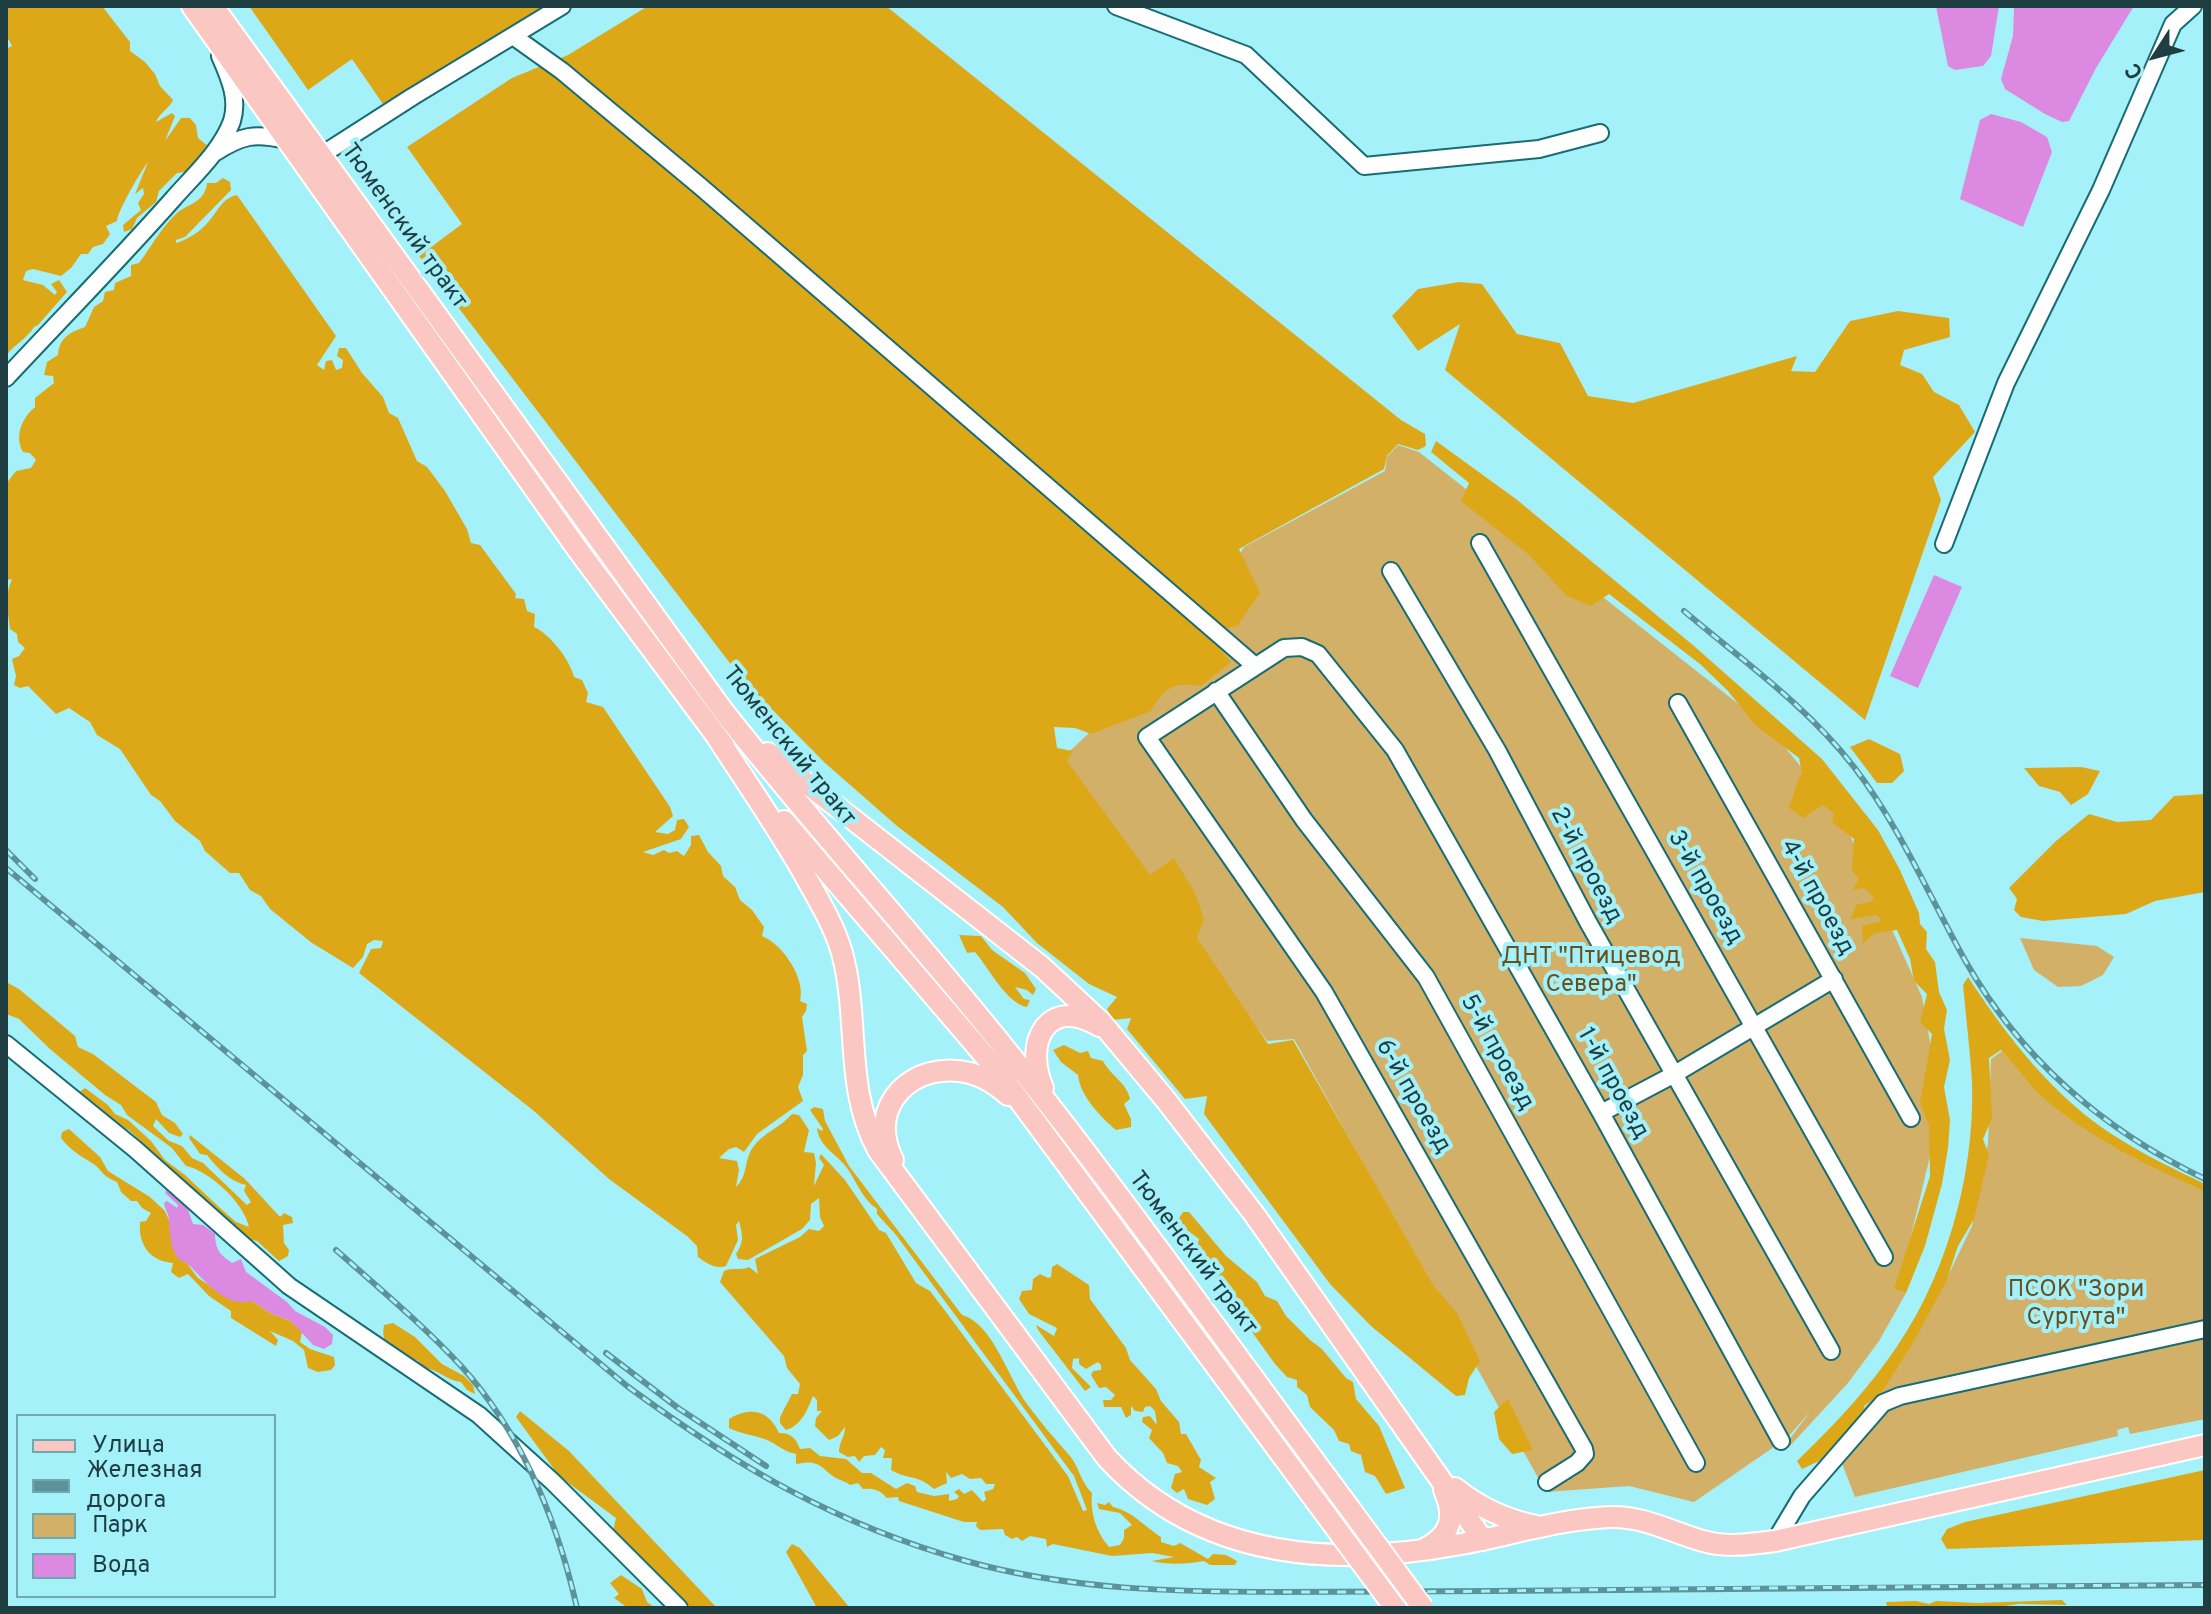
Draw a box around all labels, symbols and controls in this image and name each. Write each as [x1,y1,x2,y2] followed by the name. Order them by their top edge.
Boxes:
[2115,16,2195,96] north arrow
[2120,57,2150,84] text: С
[333,139,473,315] street label: Тюменский тракт
[715,661,861,833] street label: Тюменский тракт
[1542,803,1628,929] street label: 2-й проезд
[1660,826,1748,950] street label: 3-й проезд
[1772,835,1860,961] street label: 4-й проезд
[1501,944,1681,1000] park label: ДНТ "Птицевод Севера"
[1452,990,1540,1116] street label: 5-й проезд
[1570,1023,1654,1145] street label: 1-й проезд
[1368,1035,1456,1159] street label: 6-й проезд
[1121,1166,1263,1342] street label: Тюменский тракт
[2008,1277,2144,1333] park label: ПСОК "Зори Сургута"
[16,1414,276,1598] legend
[92,1431,165,1461] text: Улица
[86,1456,203,1516] text: Железная дорога
[92,1511,148,1541] text: Парк
[92,1551,150,1581] text: Вода

